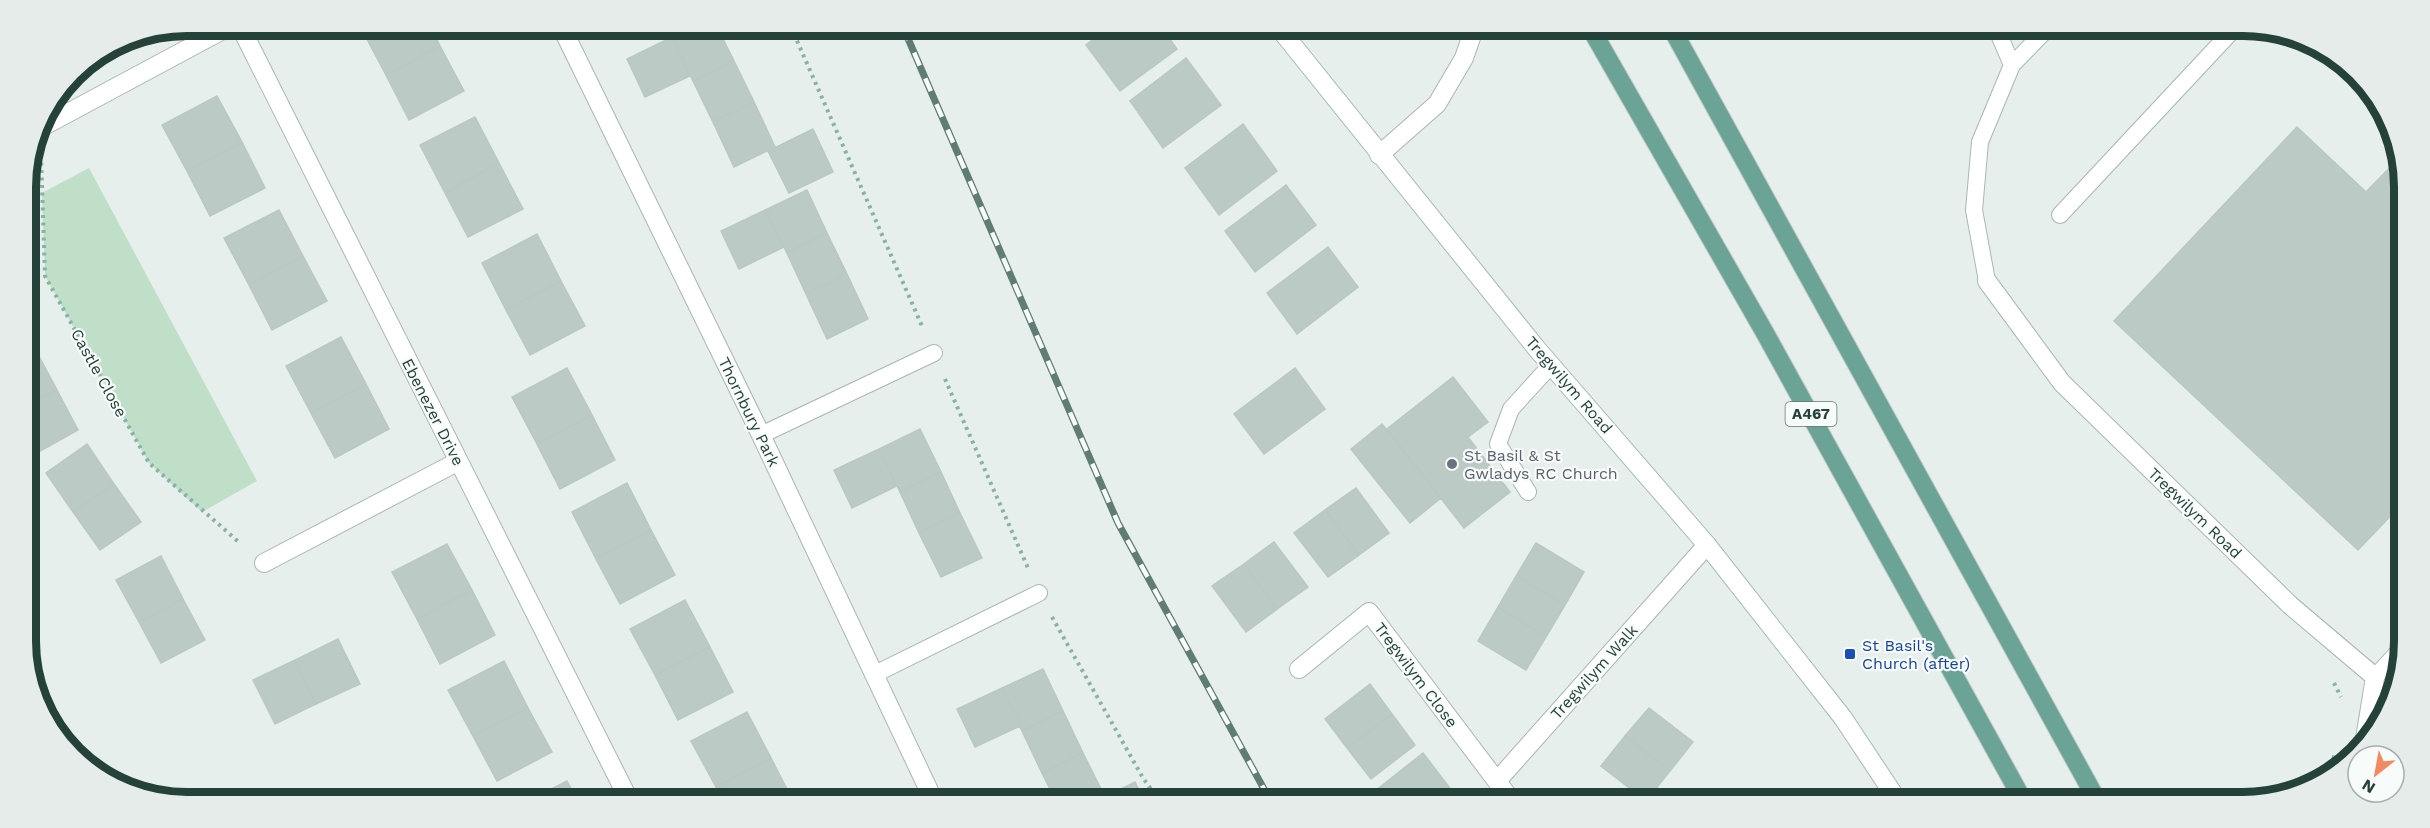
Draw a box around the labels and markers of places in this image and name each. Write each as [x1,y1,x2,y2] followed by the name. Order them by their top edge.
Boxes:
[1464,446,1618,483] place label: St Basil & St Gwladys RC Church
[1445,457,1459,471] marker: St Basil & St Gwladys RC Church
[1862,636,1970,673] place label: St Basil's Church (after)
[1843,647,1857,661] marker: St Basil's Church (after)

